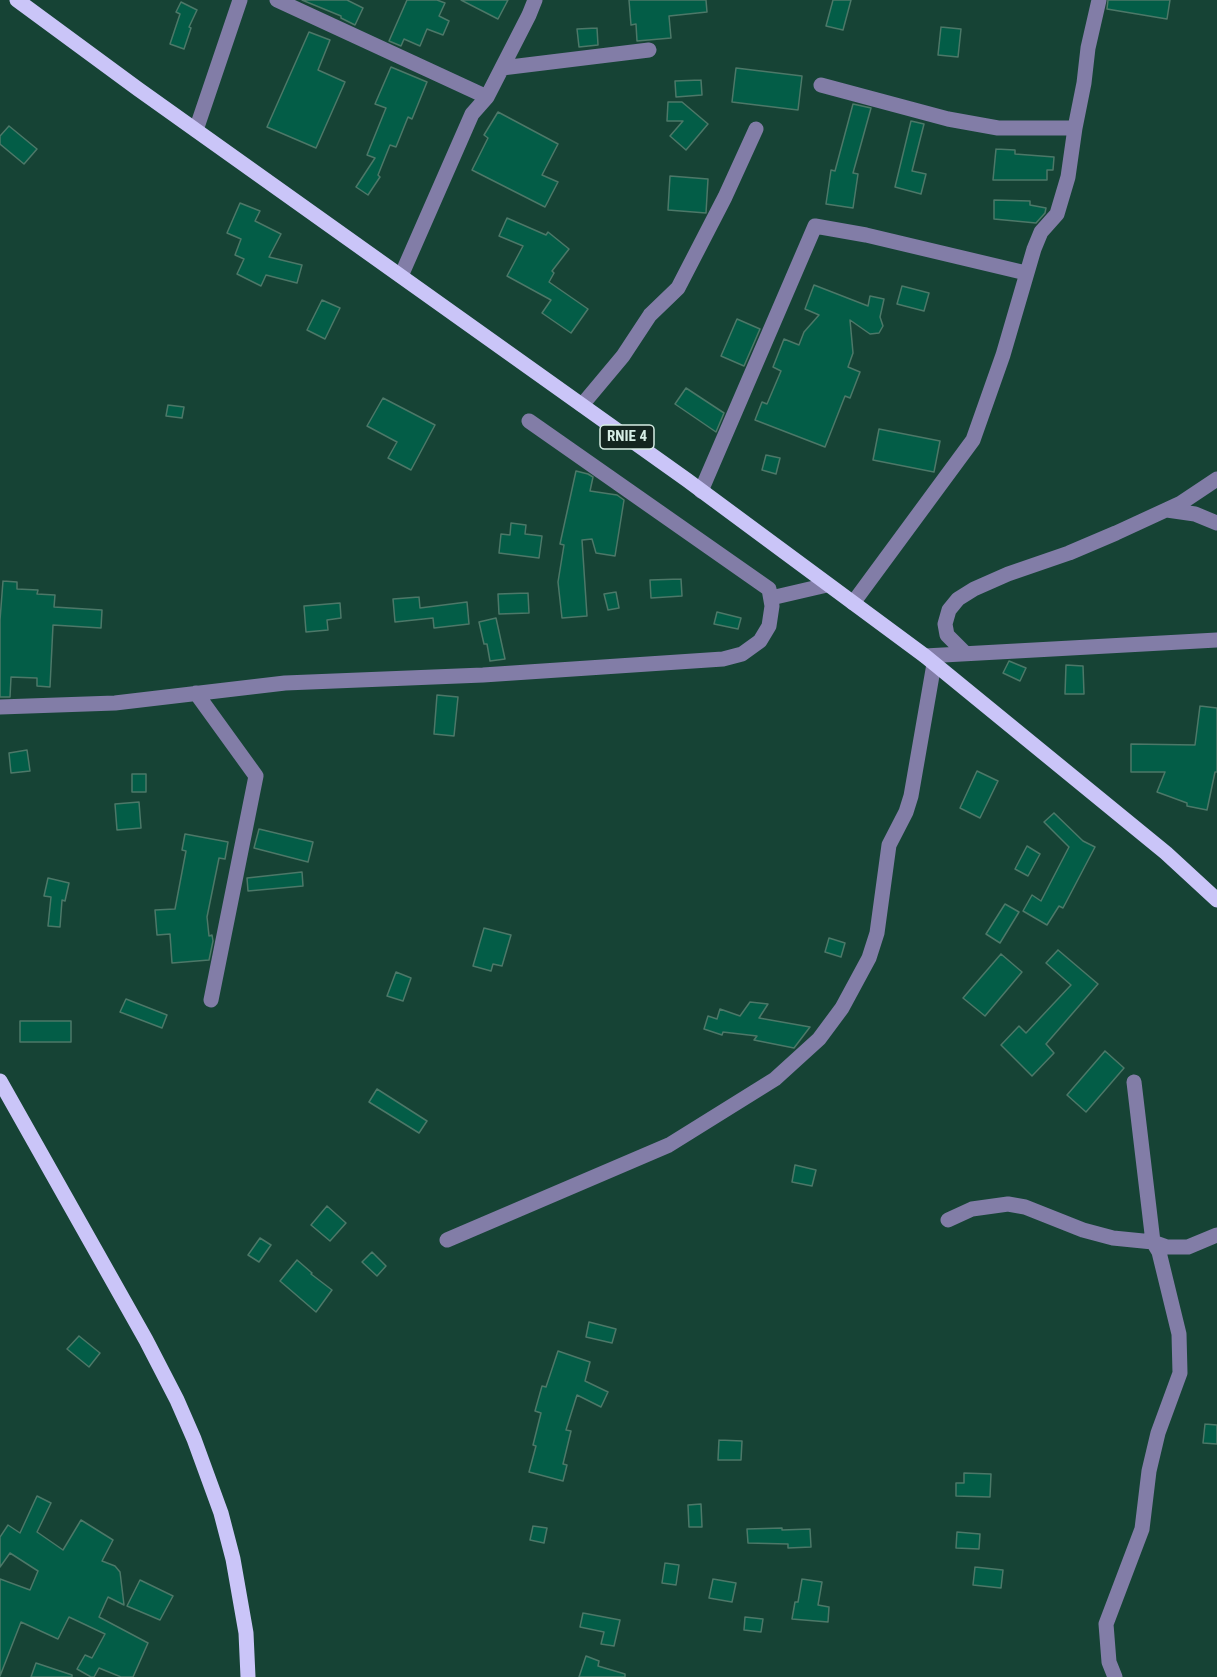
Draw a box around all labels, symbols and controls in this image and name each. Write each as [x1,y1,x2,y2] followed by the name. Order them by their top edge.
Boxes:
[600,425,654,449] road number: RNIE 4

